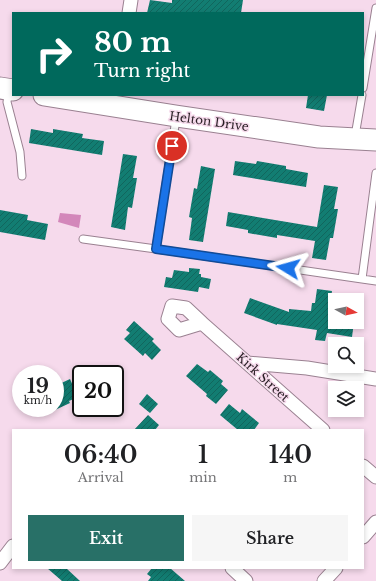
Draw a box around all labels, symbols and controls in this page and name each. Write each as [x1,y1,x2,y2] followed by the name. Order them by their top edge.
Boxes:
[94,25,171,60] text: 80 m
[28,28,80,80] icon: right
[94,60,190,82] text: Turn right
[168,108,250,134] street label: Helton Drive
[155,129,189,163] pin
[161,135,183,157] icon: arrive
[267,247,309,289] position arrow
[328,293,364,329] north arrow
[328,293,364,417] map controls
[328,337,364,373] button: search
[233,349,293,405] street label: Kirk Street
[72,365,124,417] speed limit sign: 20
[27,374,49,398] text: 19
[328,381,364,417] button: layers
[24,394,52,407] text: km/h
[64,440,138,469] text: 06:40
[198,440,208,469] text: 1
[269,440,312,469] text: 140
[78,469,124,486] text: Arrival
[189,469,217,486] text: min
[283,469,297,486] text: m
[28,515,184,561] button: Exit
[192,515,348,561] button: Share

